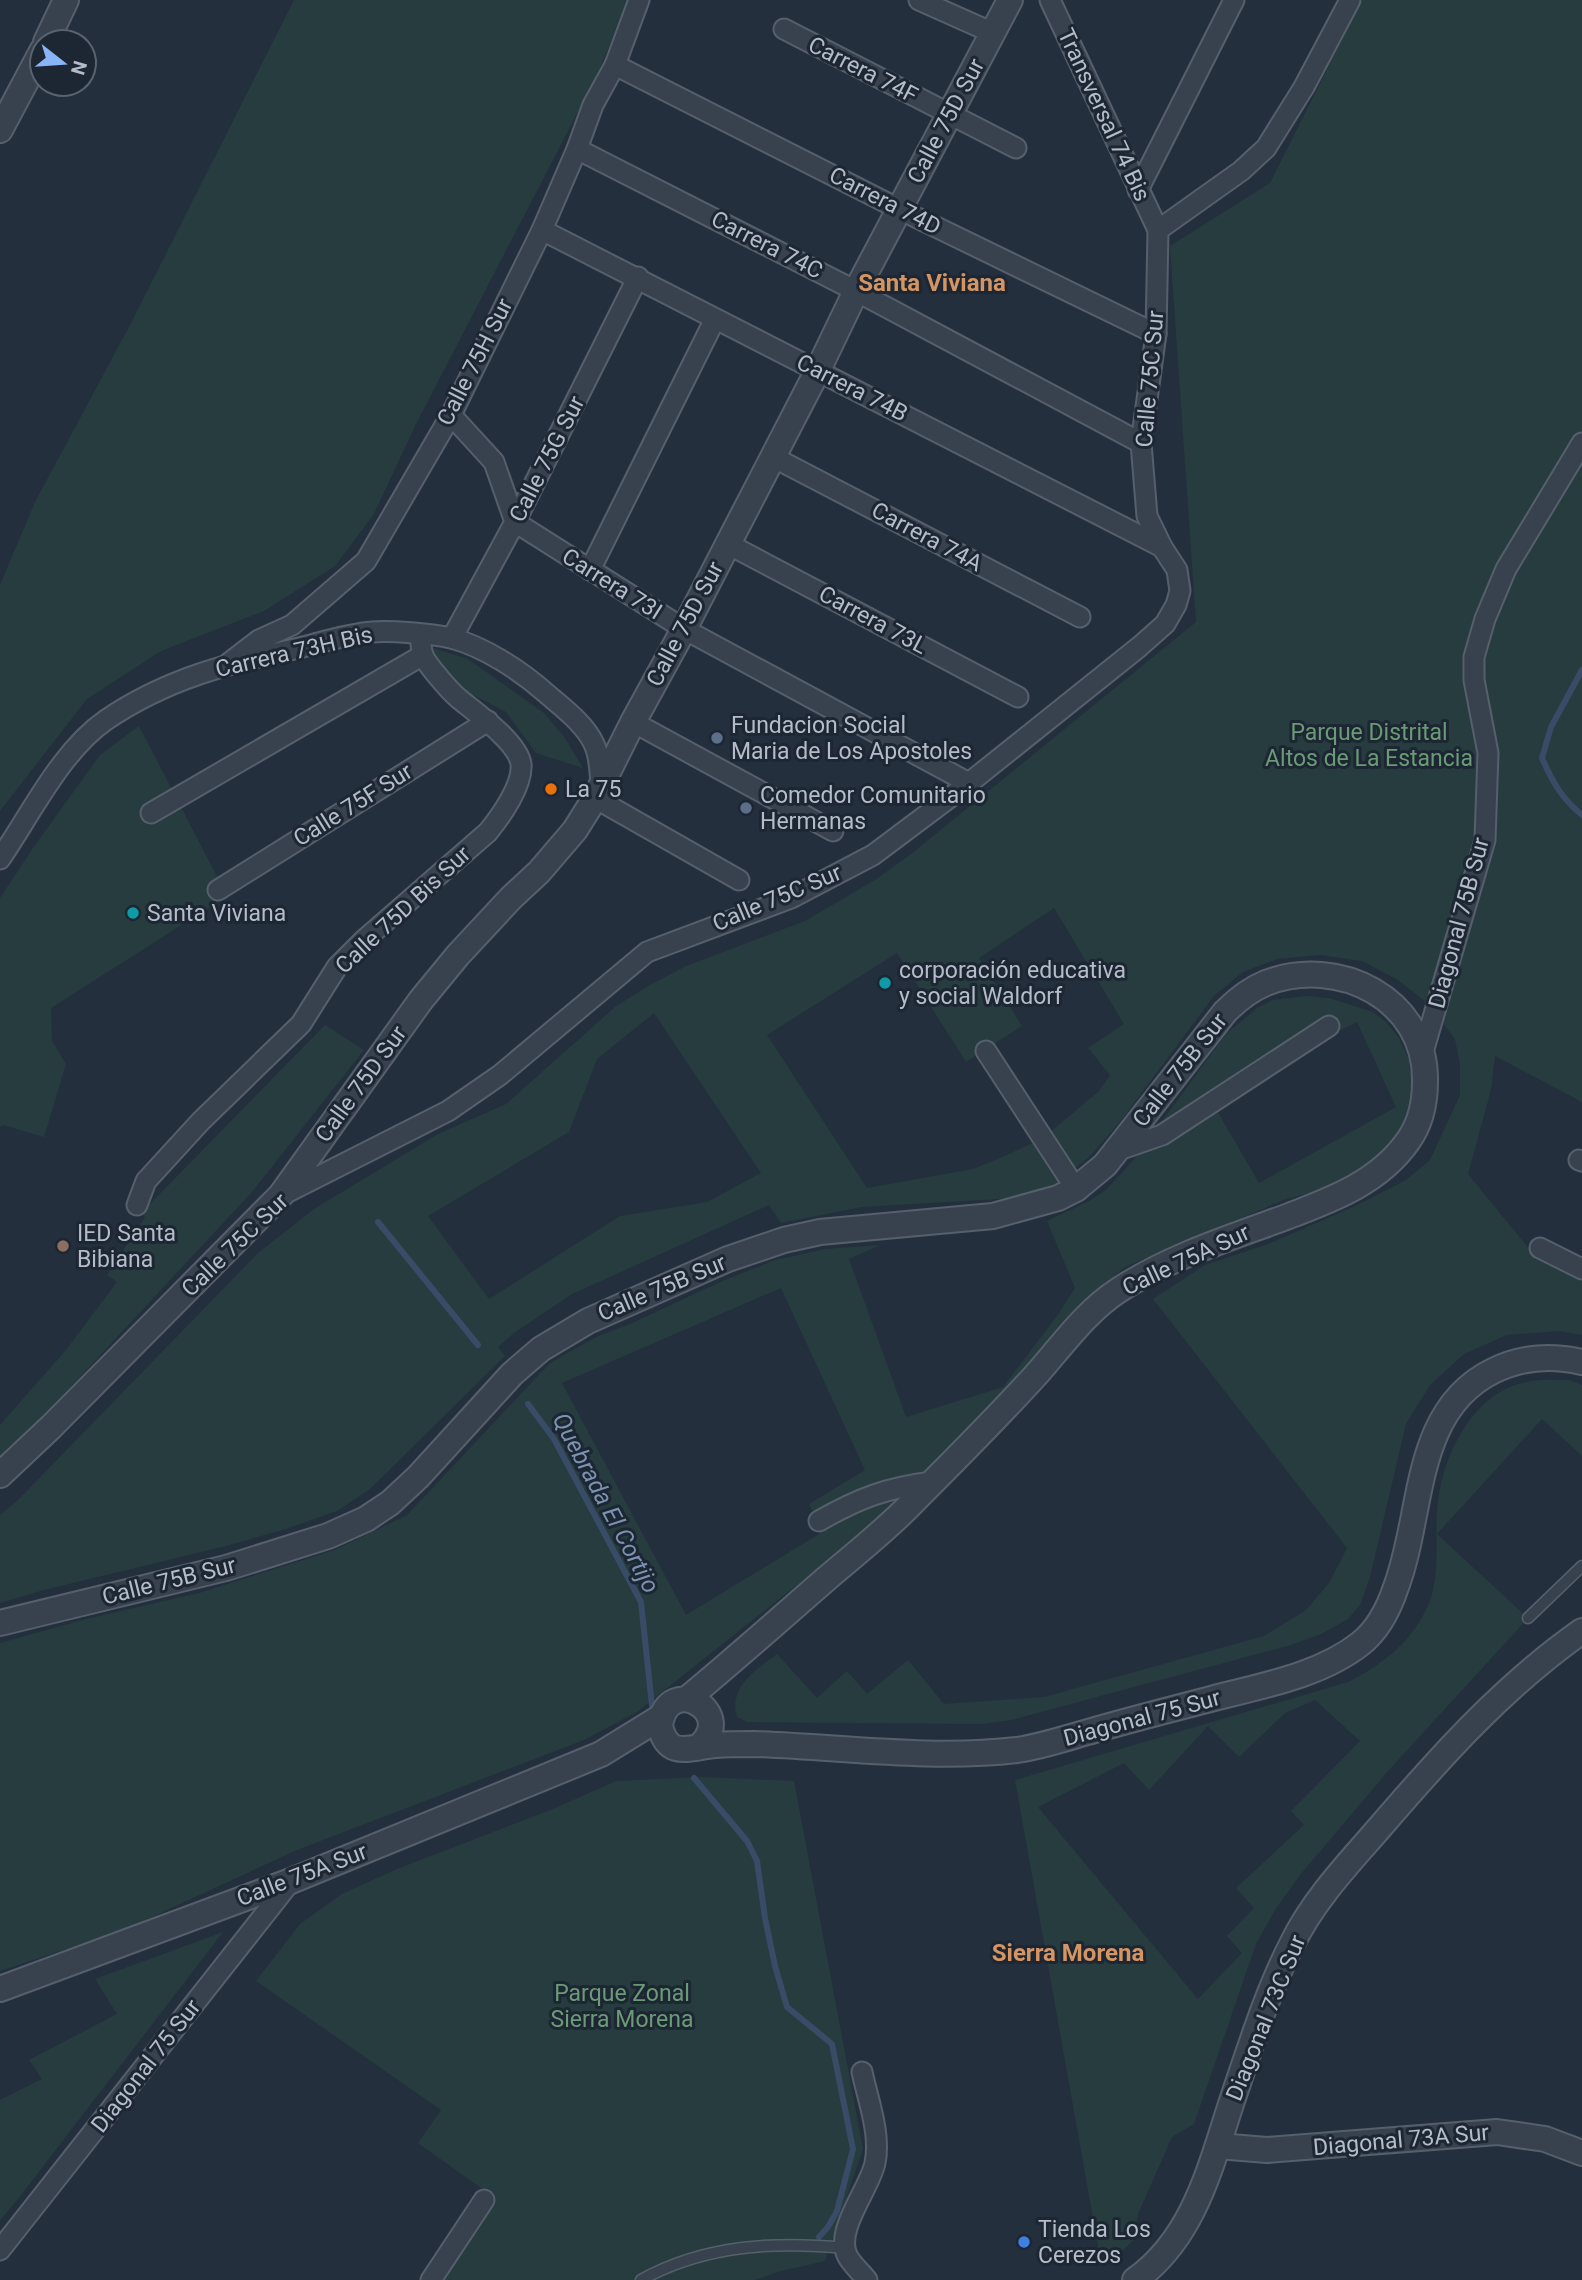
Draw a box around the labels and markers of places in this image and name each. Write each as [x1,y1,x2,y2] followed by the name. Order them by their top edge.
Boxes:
[731,712,972,765] place label: Fundacion Social Maria de Los Apostoles
[709,730,725,746] marker: Fundacion Social Maria de Los Apostoles
[565,776,622,803] place label: La 75
[543,781,559,797] marker: La 75
[760,782,986,835] place label: Comedor Comunitario Hermanas
[738,800,754,816] marker: Comedor Comunitario Hermanas
[147,900,286,927] place label: Santa Viviana
[125,905,141,921] marker: Santa Viviana
[899,957,1126,1010] place label: corporación educativa y social Waldorf
[877,975,893,991] marker: corporación educativa y social Waldorf
[77,1220,176,1273] place label: IED Santa Bibiana
[55,1238,71,1254] marker: IED Santa Bibiana
[1038,2216,1151,2269] place label: Tienda Los Cerezos
[1016,2234,1032,2250] marker: Tienda Los Cerezos

